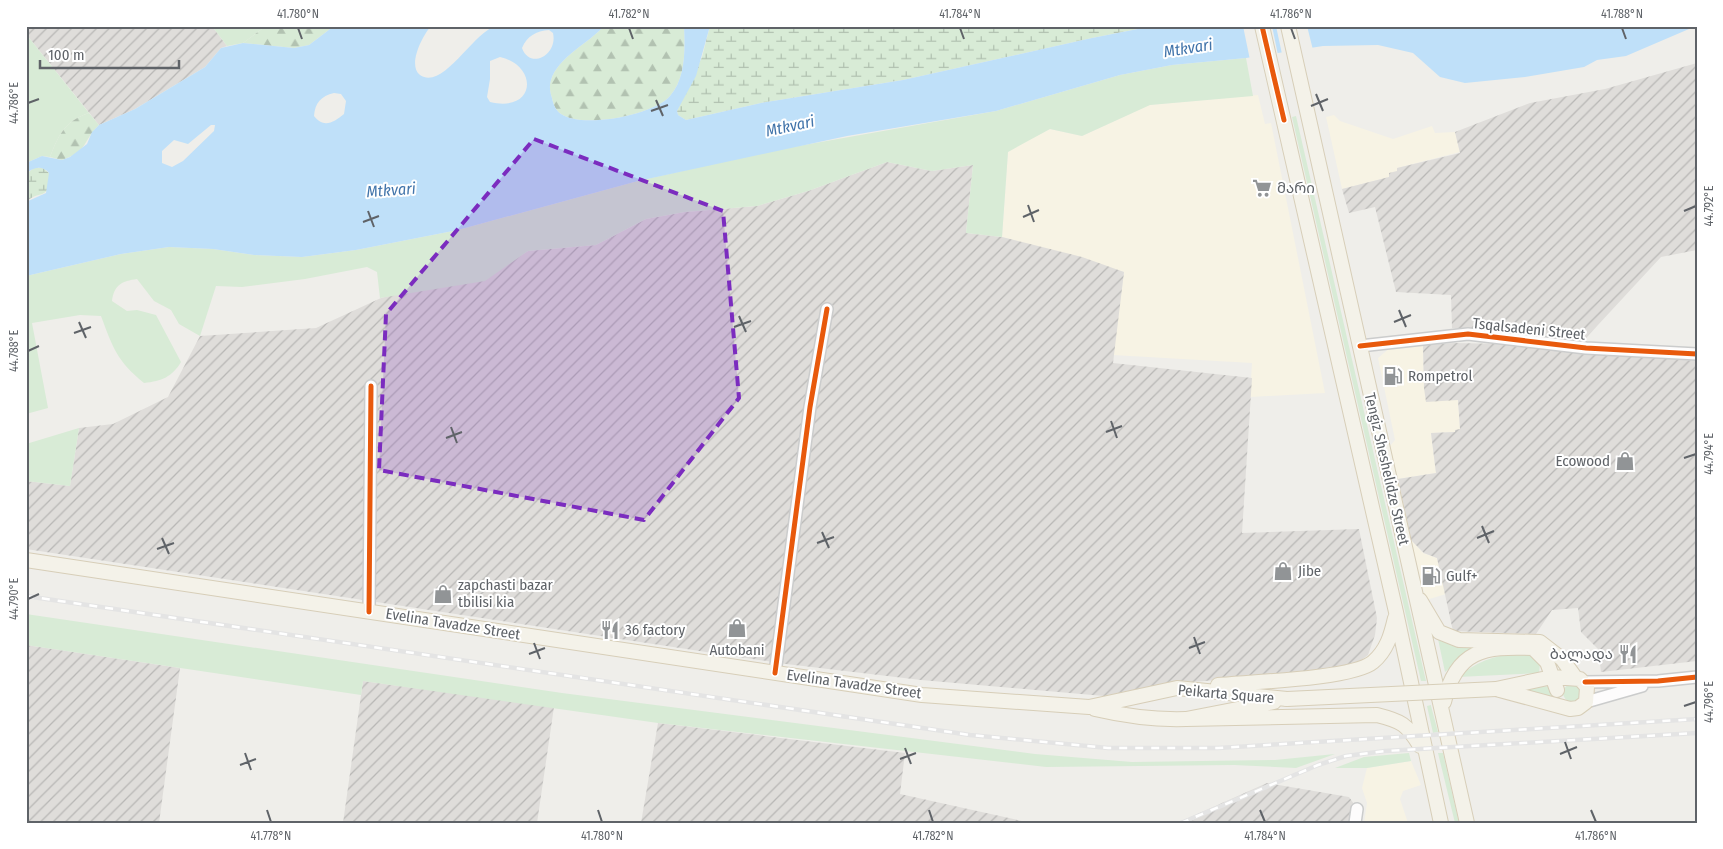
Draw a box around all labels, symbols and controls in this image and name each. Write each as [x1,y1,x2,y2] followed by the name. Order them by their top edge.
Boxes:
[277,7,319,21] text: 41.780°N
[608,7,650,21] text: 41.782°N
[939,7,981,21] text: 41.784°N
[1270,7,1312,21] text: 41.786°N
[1601,7,1643,21] text: 41.788°N
[1162,35,1214,61] water label: Mtkvari
[40,38,179,70] scale bar
[48,46,85,64] text: 100 m
[7,82,21,124] text: 44.786°E
[764,112,816,140] water label: Mtkvari
[1251,177,1273,199] supermarket icon: მარი
[366,179,416,201] water label: Mtkvari
[1277,179,1315,197] place label: მარი
[1702,185,1716,227] text: 44.792°E
[1472,314,1586,344] street label: Tsqalsadeni Street
[7,330,21,372] text: 44.788°E
[1382,365,1404,387] fuel station icon: Rompetrol
[1408,367,1472,385] place label: Rompetrol
[1361,391,1413,547] street label: Tengiz Sheshelidze Street
[1702,433,1716,475] text: 44.794°E
[1614,450,1636,472] shop icon: Ecowood
[1556,452,1610,470] place label: Ecowood
[1272,560,1294,582] shop icon: Jibe
[1298,562,1321,580] place label: Jibe
[1420,565,1442,587] fuel station icon: Gulf+
[1446,567,1478,585] place label: Gulf+
[458,576,554,611] place label: zapchasti bazar tbilisi kia
[7,578,21,620] text: 44.790°E
[432,583,454,605] shop icon: zapchasti bazar tbilisi kia
[384,604,522,644] street label: Evelina Tavadze Street
[726,617,748,639] shop icon: Autobani
[599,619,621,641] restaurant icon: 36 factory
[625,621,686,639] place label: 36 factory
[709,641,765,659] place label: Autobani
[1617,643,1639,665] restaurant icon: ბალადა
[1550,645,1613,663] place label: ბალადა
[785,666,923,702] street label: Evelina Tavadze Street
[1177,681,1275,707] street label: Peikarta Square
[1702,681,1716,723] text: 44.796°E
[251,829,291,843] text: 41.778°N
[581,829,623,843] text: 41.780°N
[912,829,954,843] text: 41.782°N
[1244,829,1286,843] text: 41.784°N
[1575,829,1617,843] text: 41.786°N

